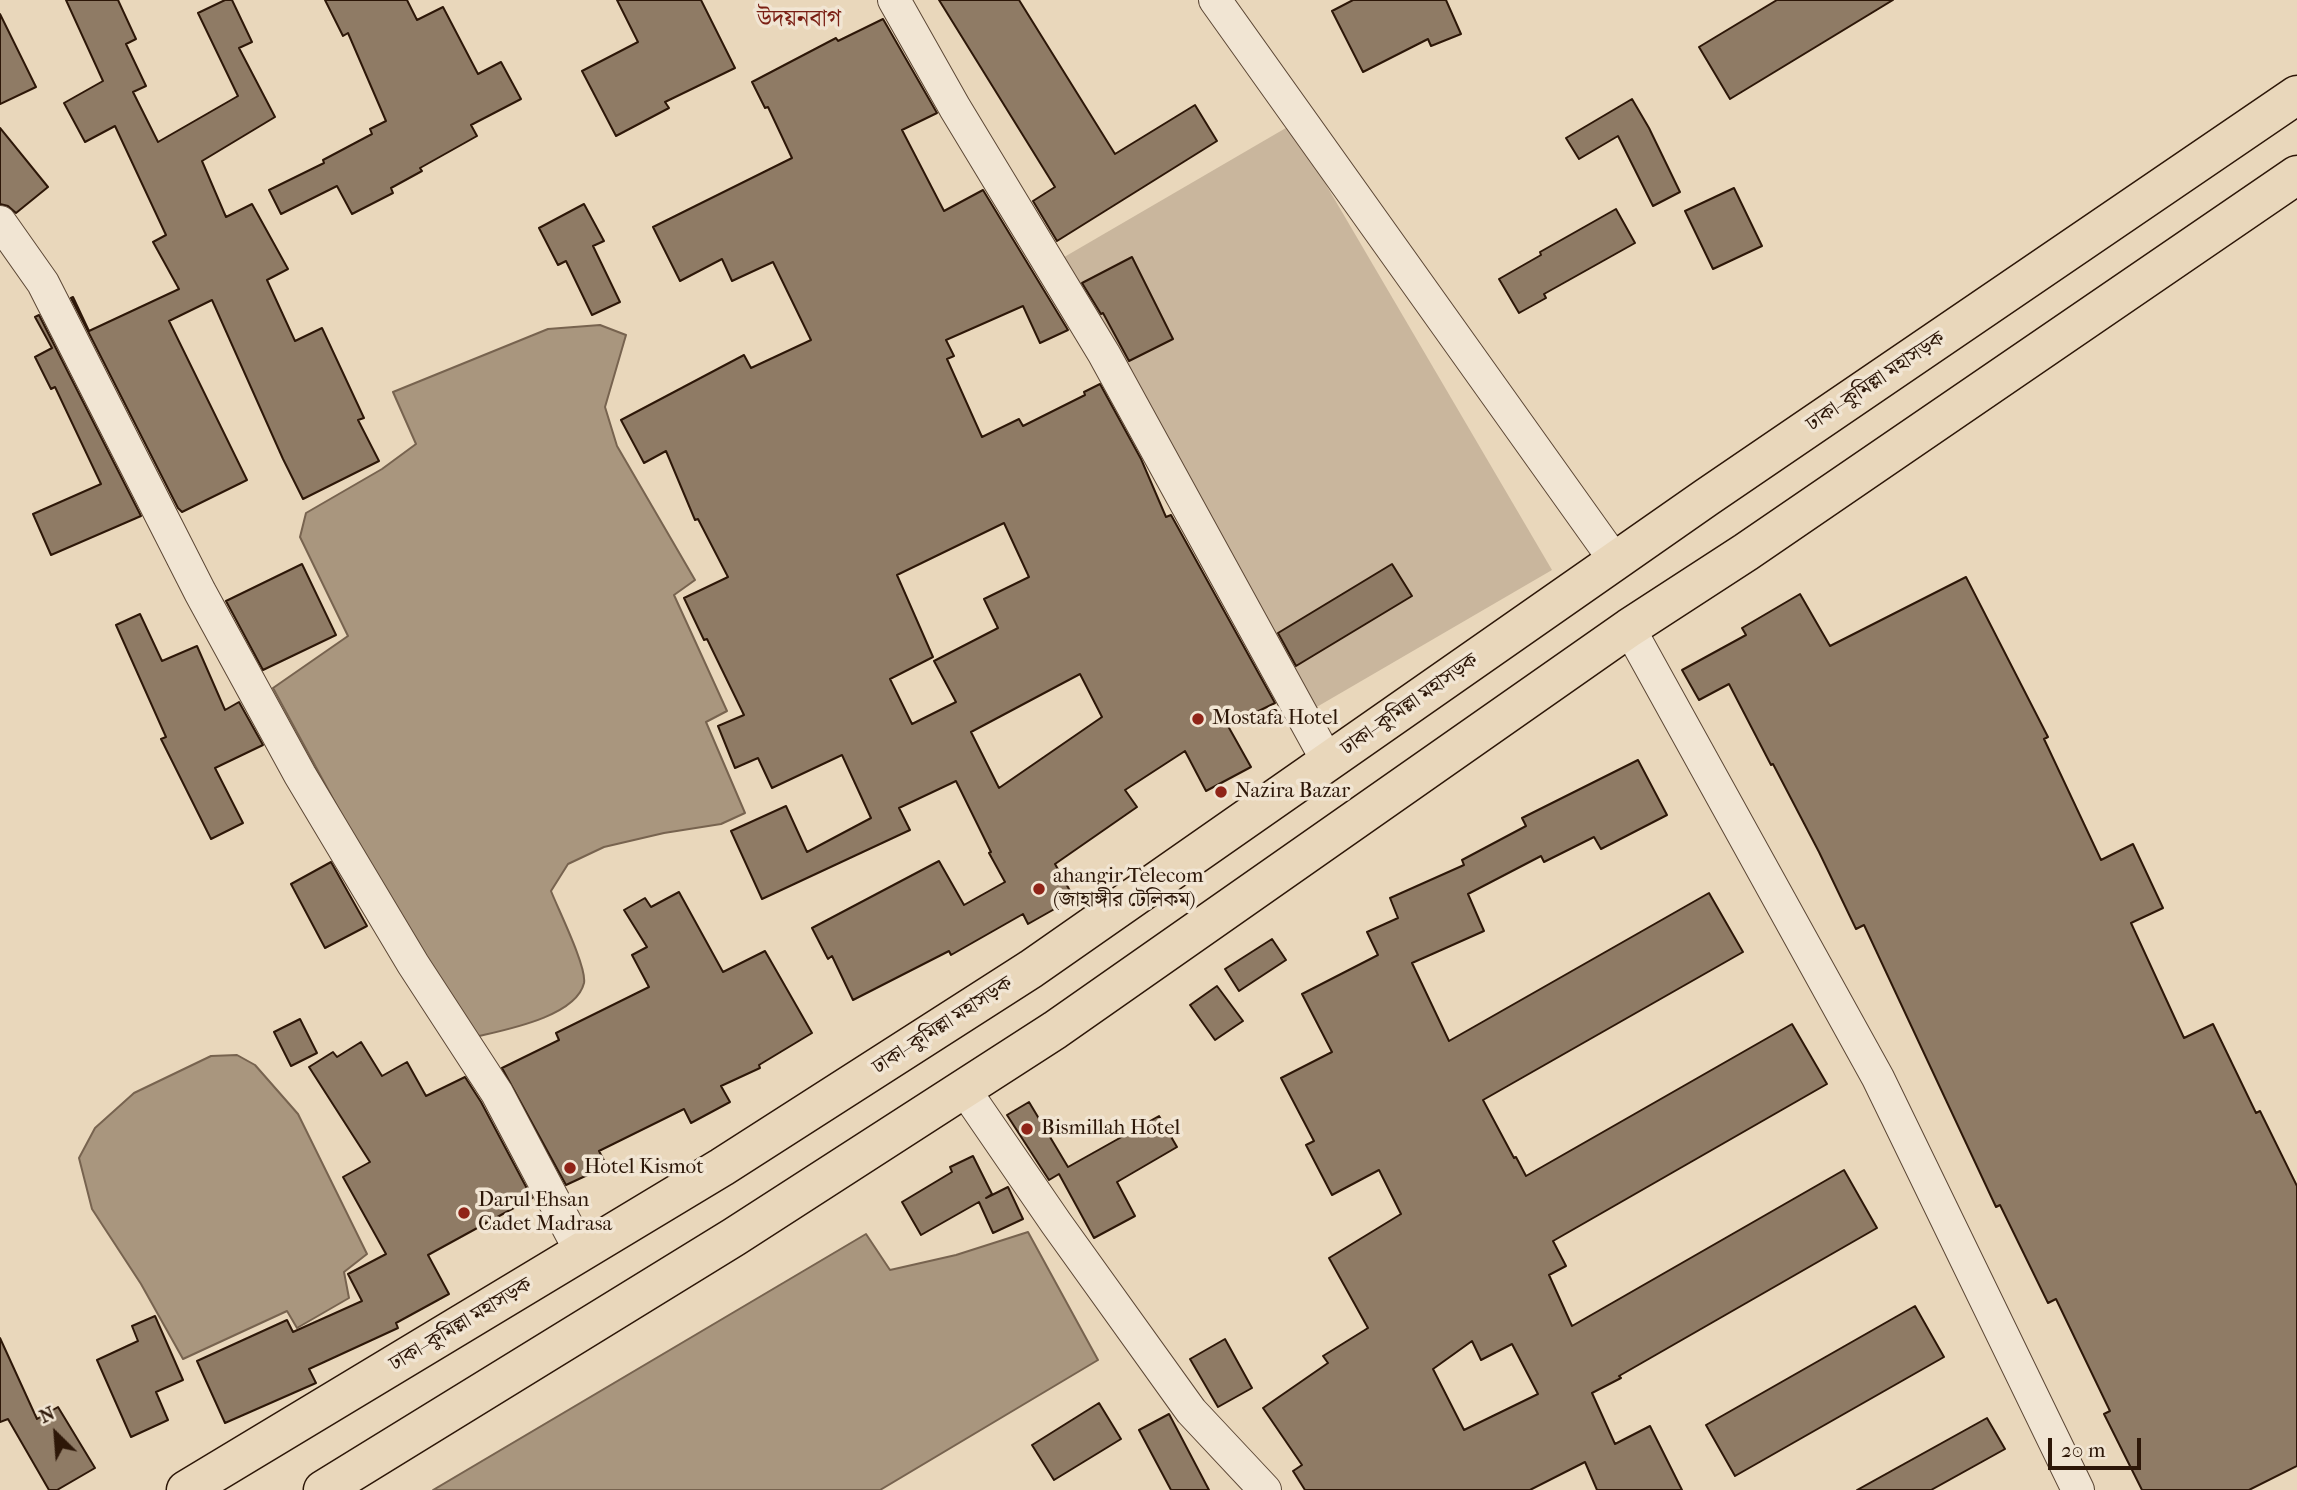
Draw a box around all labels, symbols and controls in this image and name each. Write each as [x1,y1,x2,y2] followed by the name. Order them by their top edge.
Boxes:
[757,6,841,34] district label: উদয়নবাগ
[1802,326,1950,438] street label: ঢাকা–কুমিল্লা মহাসড়ক
[1337,648,1483,762] street label: ঢাকা–কুমিল্লা মহাসড়ক
[1212,706,1338,732] place label: Mostafa Hotel
[1190,711,1206,727] marker: Mostafa Hotel
[1235,779,1350,805] place label: Nazira Bazar
[1213,784,1229,800] marker: Nazira Bazar
[1053,864,1203,914] place label: ahangir Telecom (জাহাঙ্গীর টেলিকম)
[1031,881,1047,897] marker: ahangir Telecom (জাহাঙ্গীর টেলিকম)
[868,971,1018,1081] street label: ঢাকা–কুমিল্লা মহাসড়ক
[1041,1116,1180,1142] place label: Bismillah Hotel
[1019,1121,1035,1137] marker: Bismillah Hotel
[584,1155,704,1181] place label: Hotel Kismot
[562,1160,578,1176] marker: Hotel Kismot
[478,1188,612,1238] place label: Darul Ehsan Cadet Madrasa
[456,1205,472,1221] marker: Darul Ehsan Cadet Madrasa
[385,1273,537,1377] street label: ঢাকা–কুমিল্লা মহাসড়ক
[21,1399,91,1469] north arrow
[36,1402,58,1428] text: N
[2052,1424,2145,1468] scale bar
[2061,1438,2105,1462] text: 20 m

